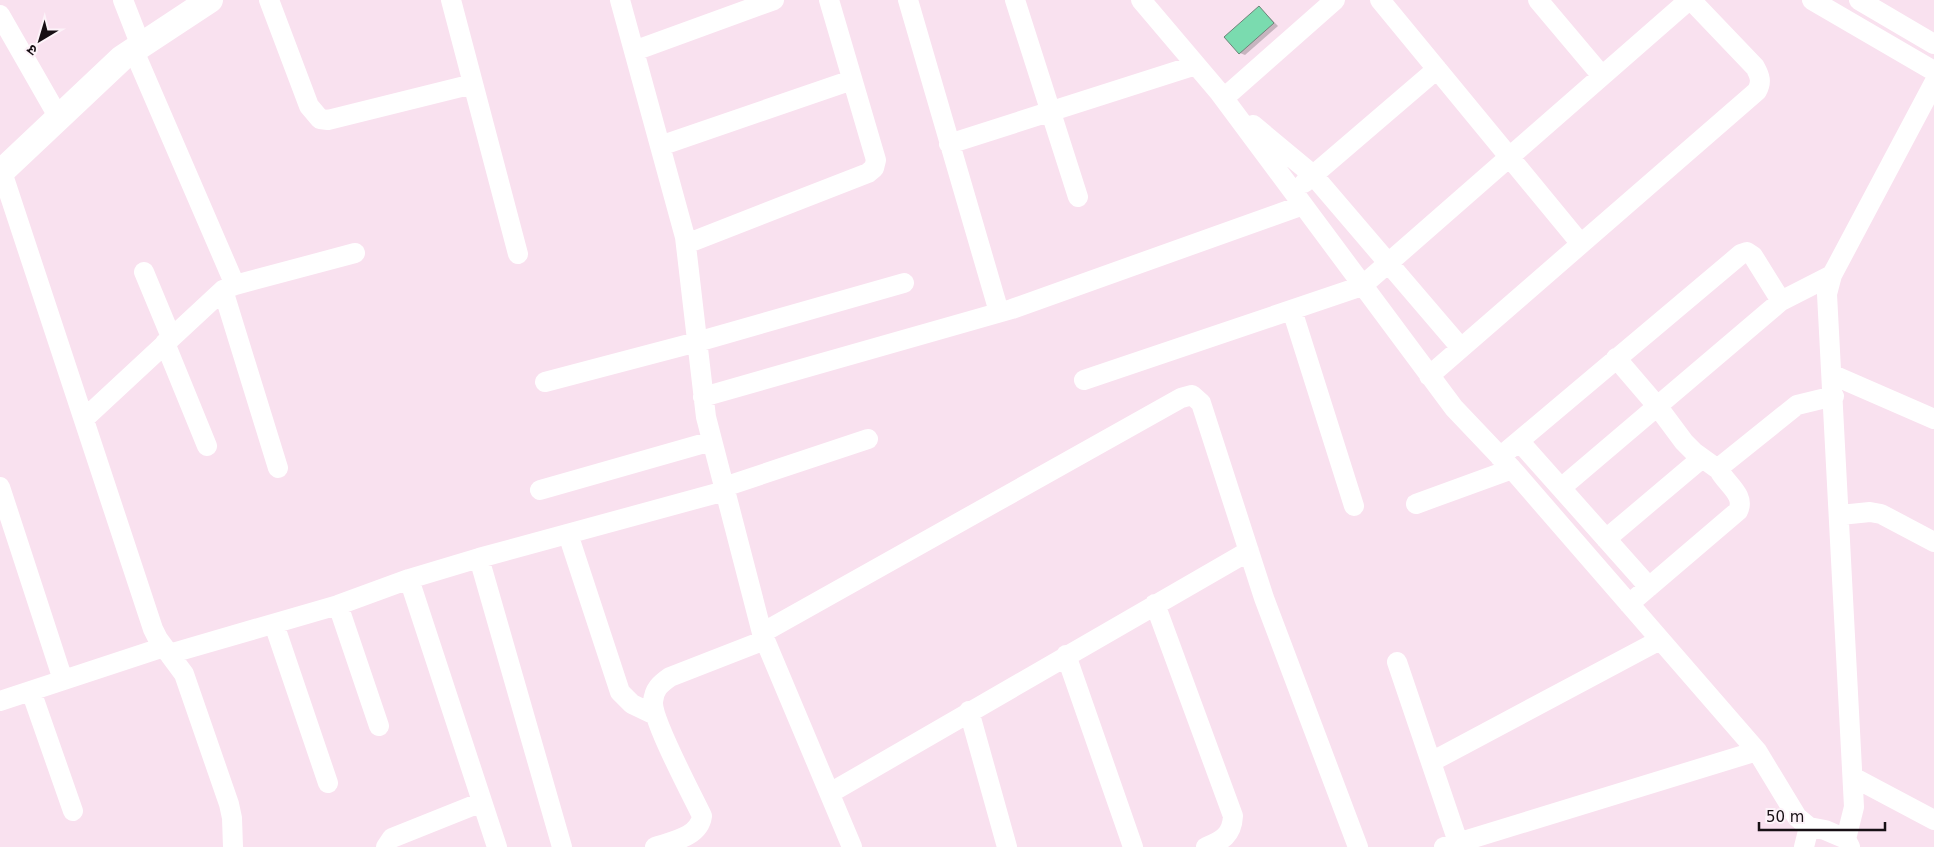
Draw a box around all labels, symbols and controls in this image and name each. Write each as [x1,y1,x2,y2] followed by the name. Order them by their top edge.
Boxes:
[15,15,65,65] north arrow
[23,41,40,59] text: उ
[1759,800,1885,832] scale bar
[1766,808,1804,826] text: 50 m

